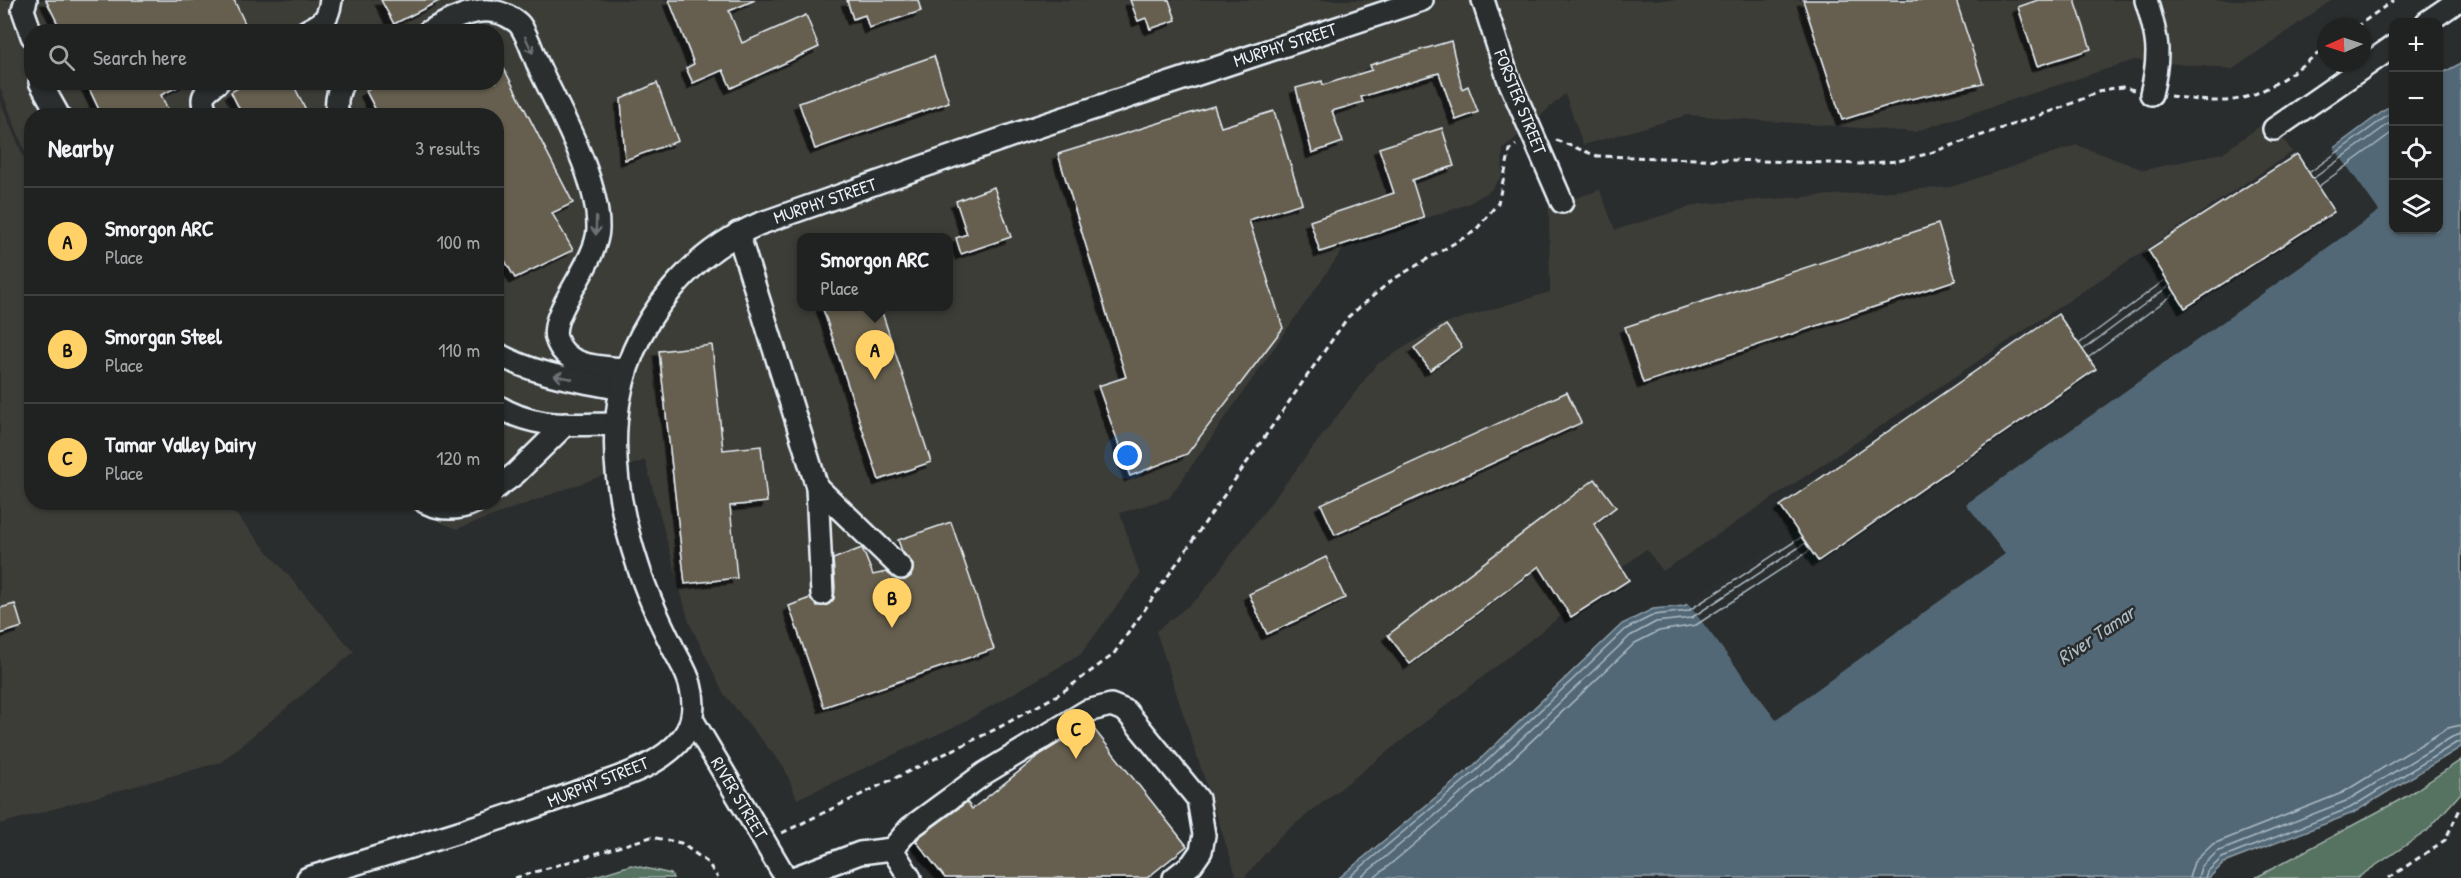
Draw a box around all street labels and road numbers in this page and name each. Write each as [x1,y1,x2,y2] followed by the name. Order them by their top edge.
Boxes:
[1230,16,1340,73] street label: MURPHY STREET
[1488,45,1553,159] street label: FORSTER STREET
[770,171,880,230] street label: MURPHY STREET
[543,750,653,813] street label: MURPHY STREET
[705,752,774,844] street label: RIVER STREET

